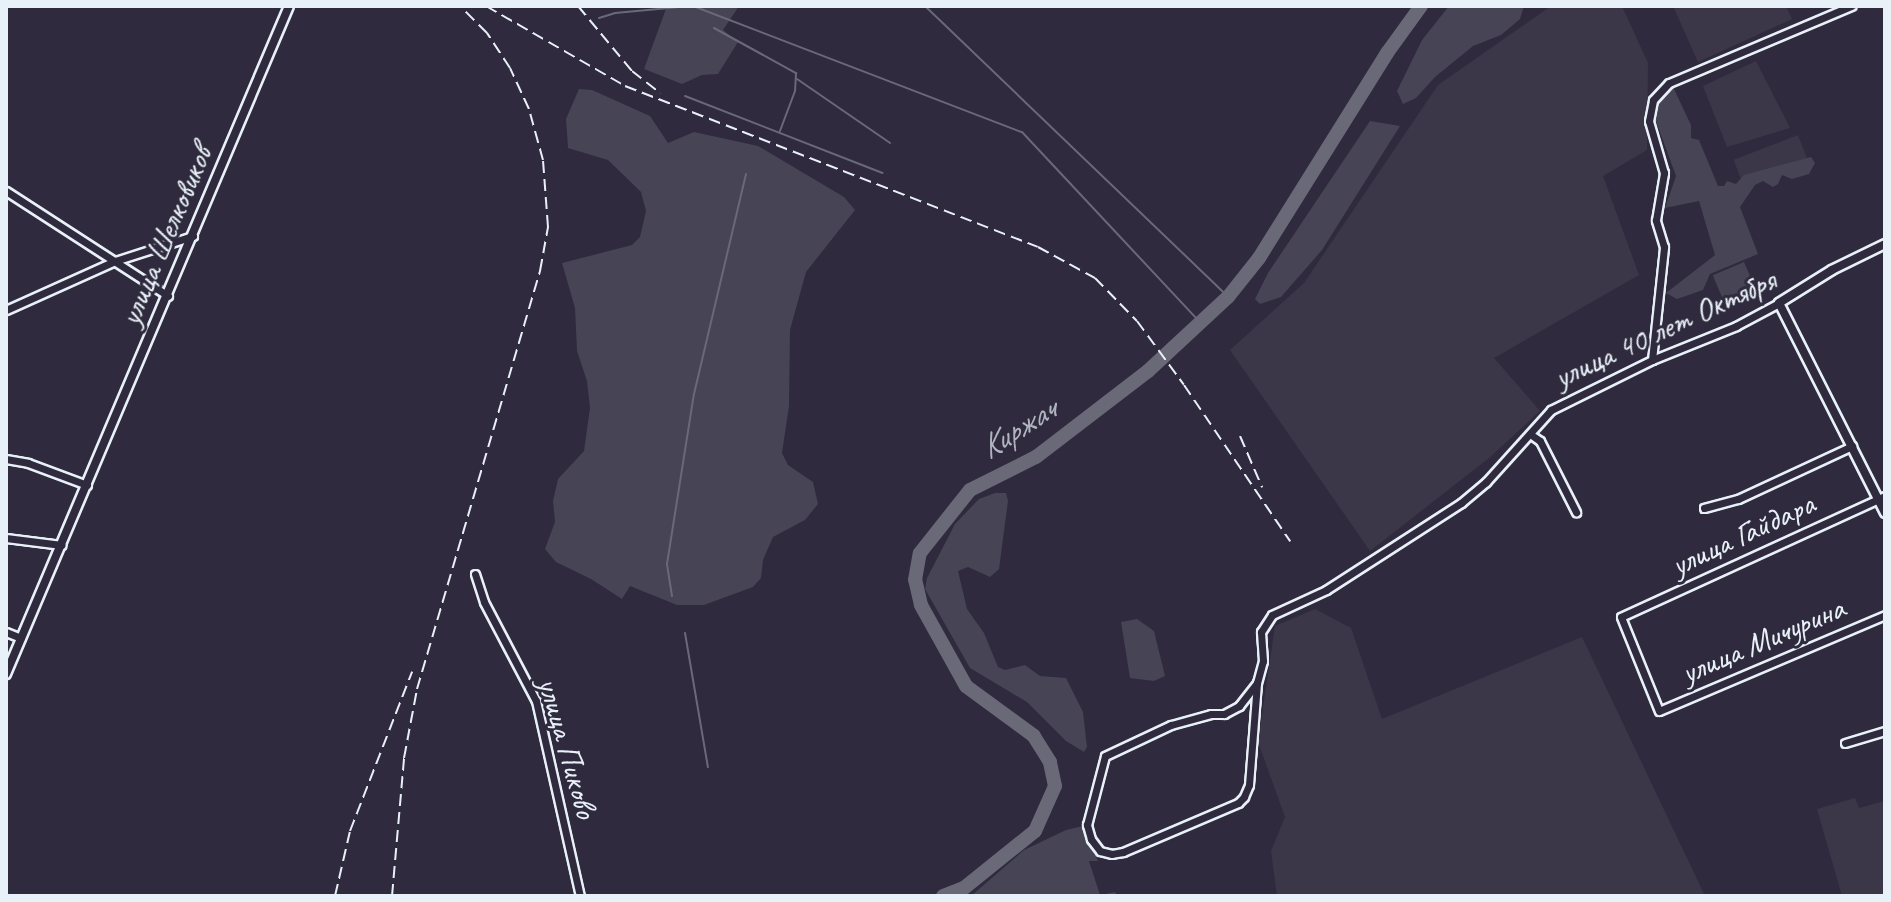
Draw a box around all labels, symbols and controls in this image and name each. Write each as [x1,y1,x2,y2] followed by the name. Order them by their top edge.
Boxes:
[111,140,221,332] street label: улица Шелковиков
[1546,260,1784,398] street label: улица 40 лет Октября
[971,389,1063,467] water label: Киржач
[1665,485,1821,585] street label: улица Гайдара
[1675,589,1851,693] street label: улица Мичурина
[529,673,605,823] street label: улица Пиково

